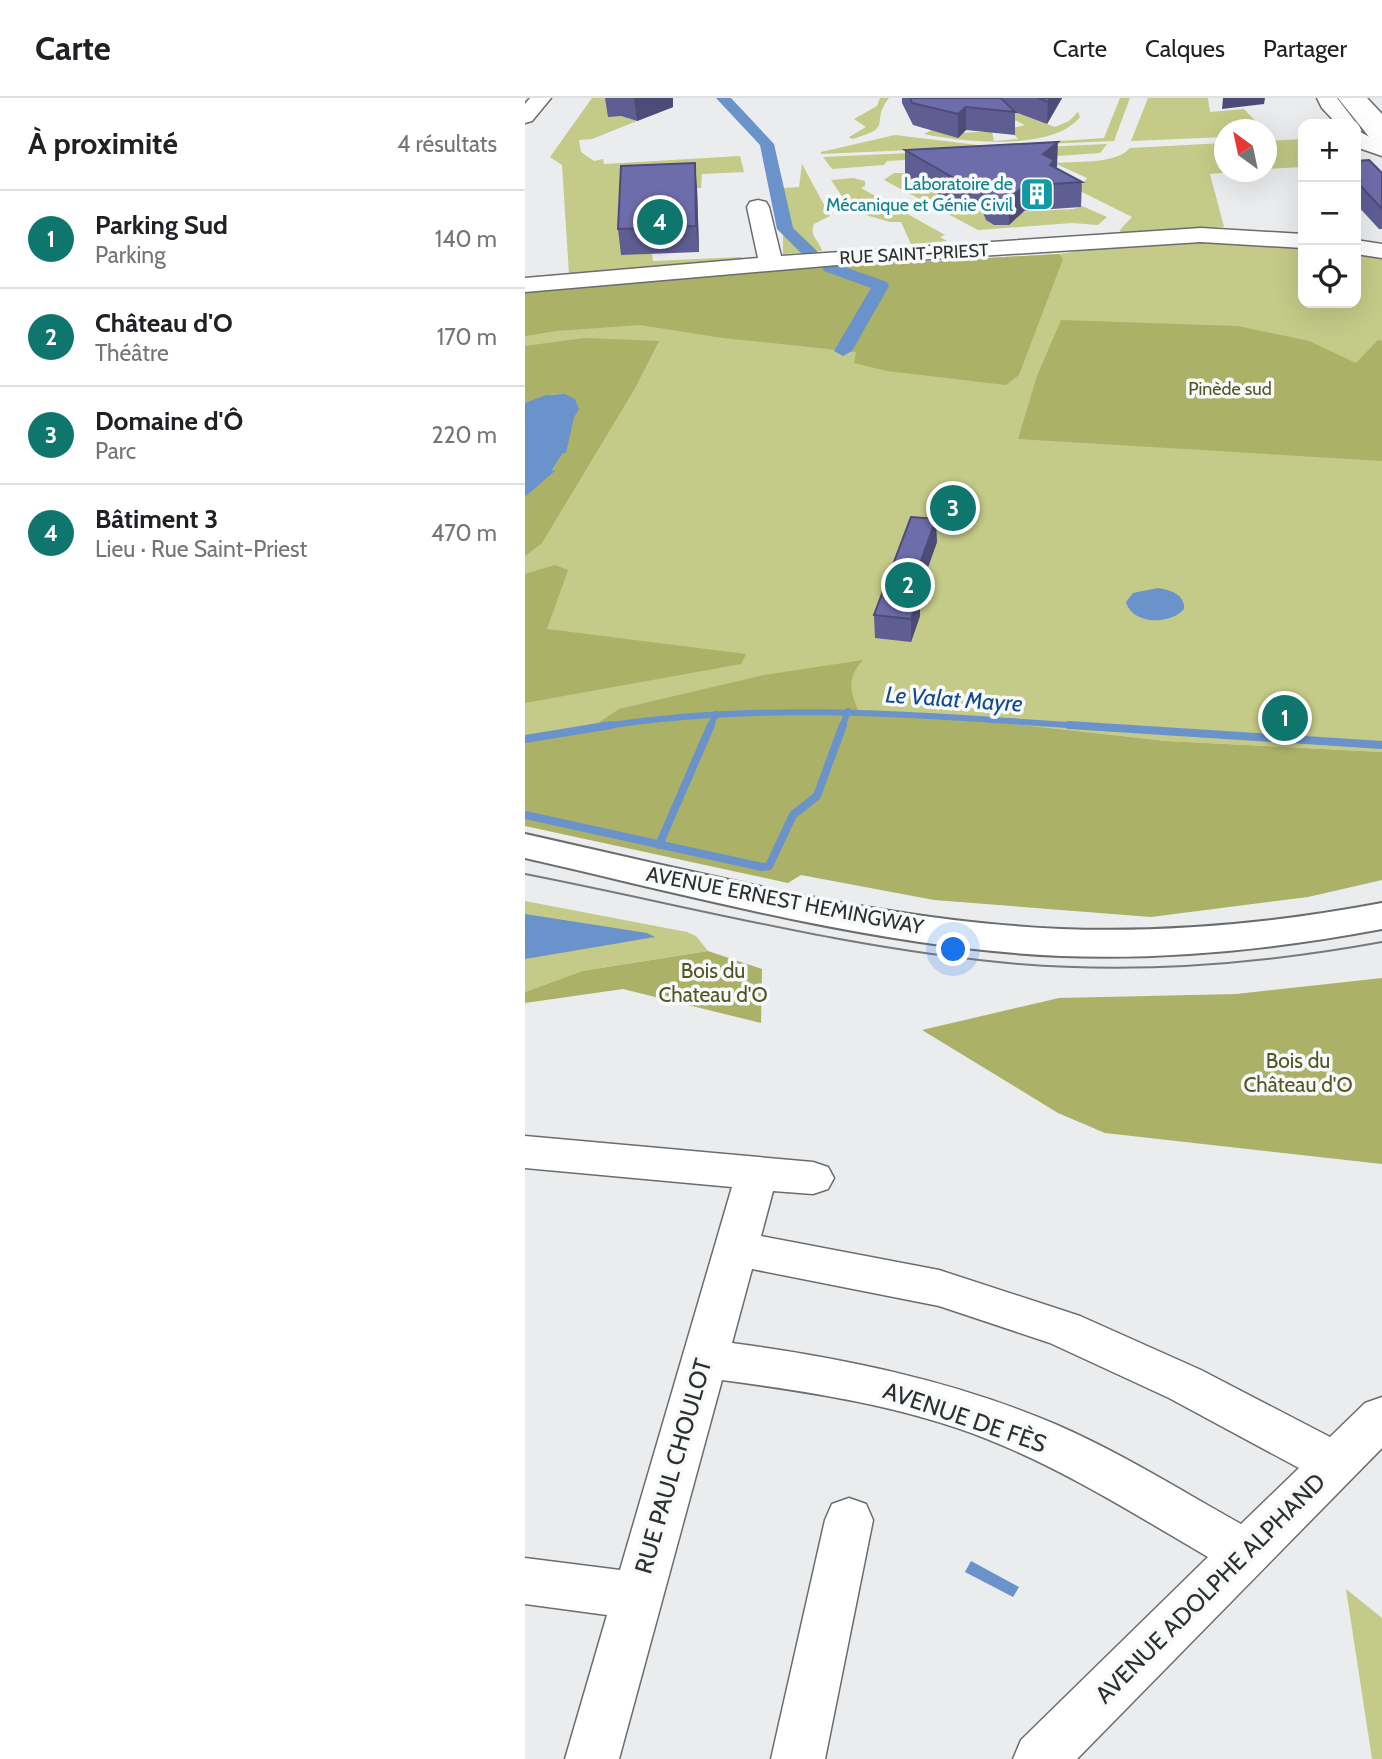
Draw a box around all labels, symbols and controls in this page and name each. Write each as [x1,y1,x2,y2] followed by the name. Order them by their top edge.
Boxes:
[35,28,111,68] text: Carte
[1053,34,1107,63] text: Carte
[1145,34,1225,63] text: Calques
[1263,34,1347,63] text: Partager
[1214,119,1277,182] north arrow
[1298,119,1361,308] map controls
[1298,119,1361,182] button: +
[28,125,178,162] text: À proximité
[397,130,497,158] text: 4 résultats
[826,173,1014,216] place label: Laboratoire de Mécanique et Génie Civil
[1018,175,1056,213] building icon: Laboratoire de Mécanique et Génie Civil
[1298,182,1361,245] button: −
[637,196,683,248] pin: 4
[95,209,228,241] text: Parking Sud
[47,225,55,253] text: 1
[435,225,497,253] text: 140 m
[839,239,989,269] street label: RUE SAINT-PRIEST
[95,241,166,269] text: Parking
[1298,245,1361,308] button: locate
[95,307,233,339] text: Château d'O
[45,323,57,351] text: 2
[437,323,497,351] text: 170 m
[95,339,169,367] text: Théâtre
[1188,378,1272,400] park label: Pinède sud
[95,405,243,437] text: Domaine d'Ô
[45,421,57,449] text: 3
[431,421,497,449] text: 220 m
[95,437,136,465] text: Parc
[930,482,976,534] pin: 3
[95,503,218,535] text: Bâtiment 3
[44,519,58,547] text: 4
[431,519,497,547] text: 470 m
[95,535,307,563] text: Lieu · Rue Saint-Priest
[885,559,931,611] pin: 2
[884,680,1024,718] water label: Le Valat Mayre
[1262,692,1308,744] pin: 1
[644,861,927,939] street label: AVENUE ERNEST HEMINGWAY
[936,932,970,966] your location
[658,958,768,1007] park label: Bois du Chateau d'O
[1243,1048,1353,1097] park label: Bois du Château d'O
[628,1355,718,1577] street label: RUE PAUL CHOULOT
[880,1376,1050,1458] street label: AVENUE DE FÈS
[1089,1467,1331,1709] street label: AVENUE ADOLPHE ALPHAND

